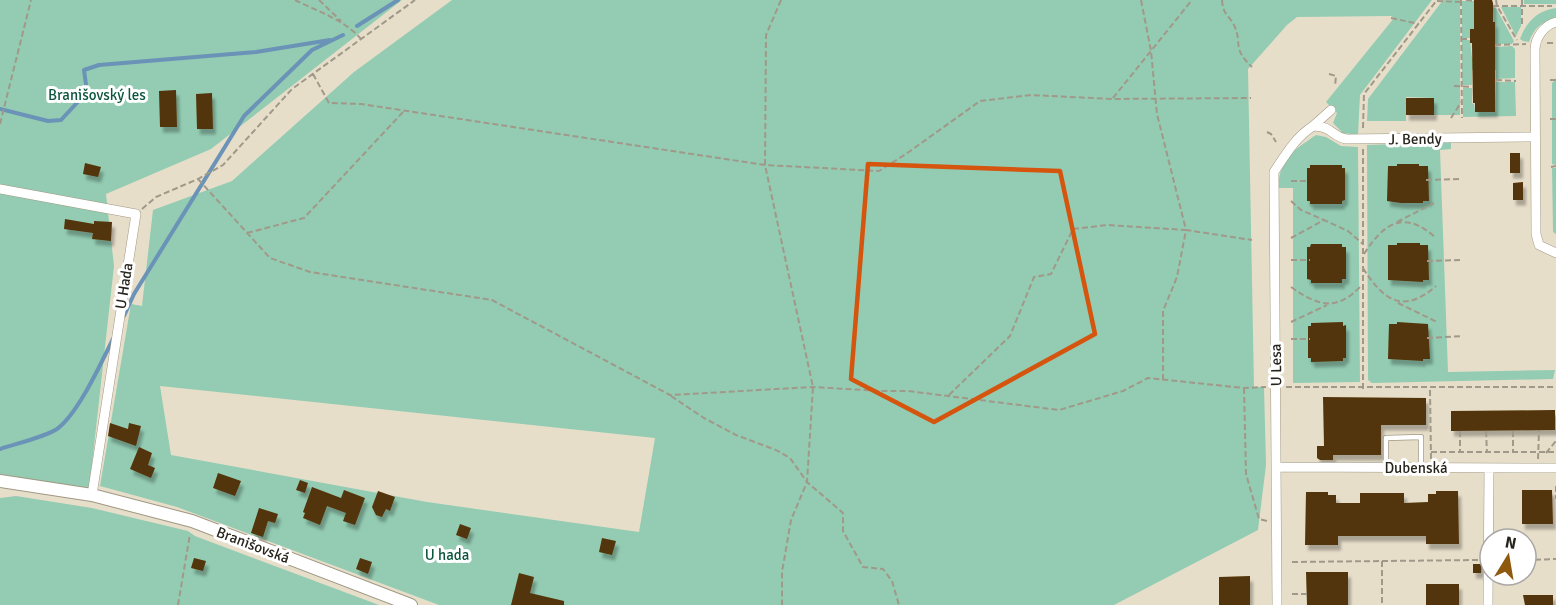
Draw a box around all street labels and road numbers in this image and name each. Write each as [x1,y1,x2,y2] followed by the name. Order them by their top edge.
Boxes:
[1388,130,1442,148] street label: J. Bendy
[111,262,137,310] street label: U Hada
[1267,344,1285,386] street label: U Lesa
[1384,459,1448,477] street label: Dubenská
[214,523,292,567] street label: Branišovská

